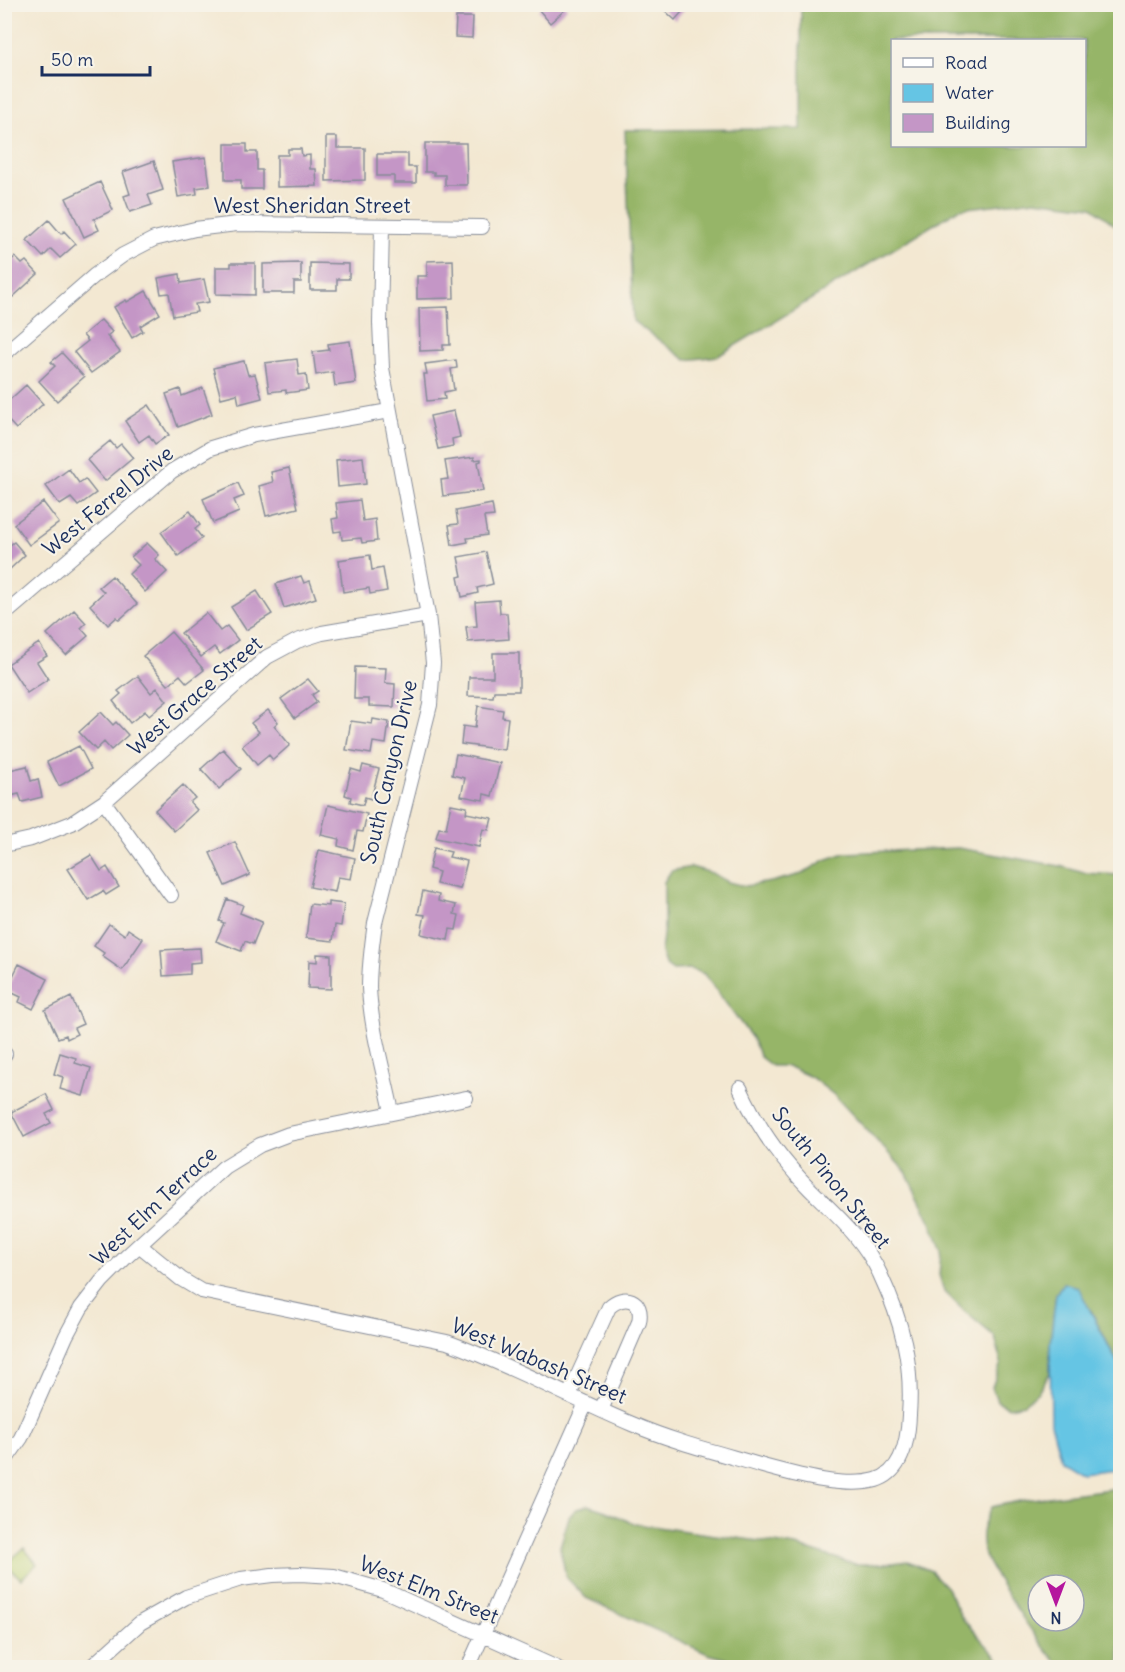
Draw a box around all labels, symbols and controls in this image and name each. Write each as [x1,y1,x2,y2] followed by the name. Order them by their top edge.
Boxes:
[42,39,150,77] scale bar
[891,39,1086,147] legend
[51,48,93,71] text: 50 m
[945,51,988,74] text: Road
[945,81,995,104] text: Water
[945,111,1010,134] text: Building
[213,192,411,219] street label: West Sheridan Street
[37,440,179,562] street label: West Ferrel Drive
[122,630,267,761] street label: West Grace Street
[354,677,423,867] street label: South Canyon Drive
[766,1101,897,1254] street label: South Pinon Street
[85,1140,222,1271] street label: West Elm Terrace
[447,1311,631,1410] street label: West Wabash Street
[356,1549,503,1630] street label: West Elm Street
[1026,1573,1086,1633] north arrow
[1050,1608,1062,1628] text: N

